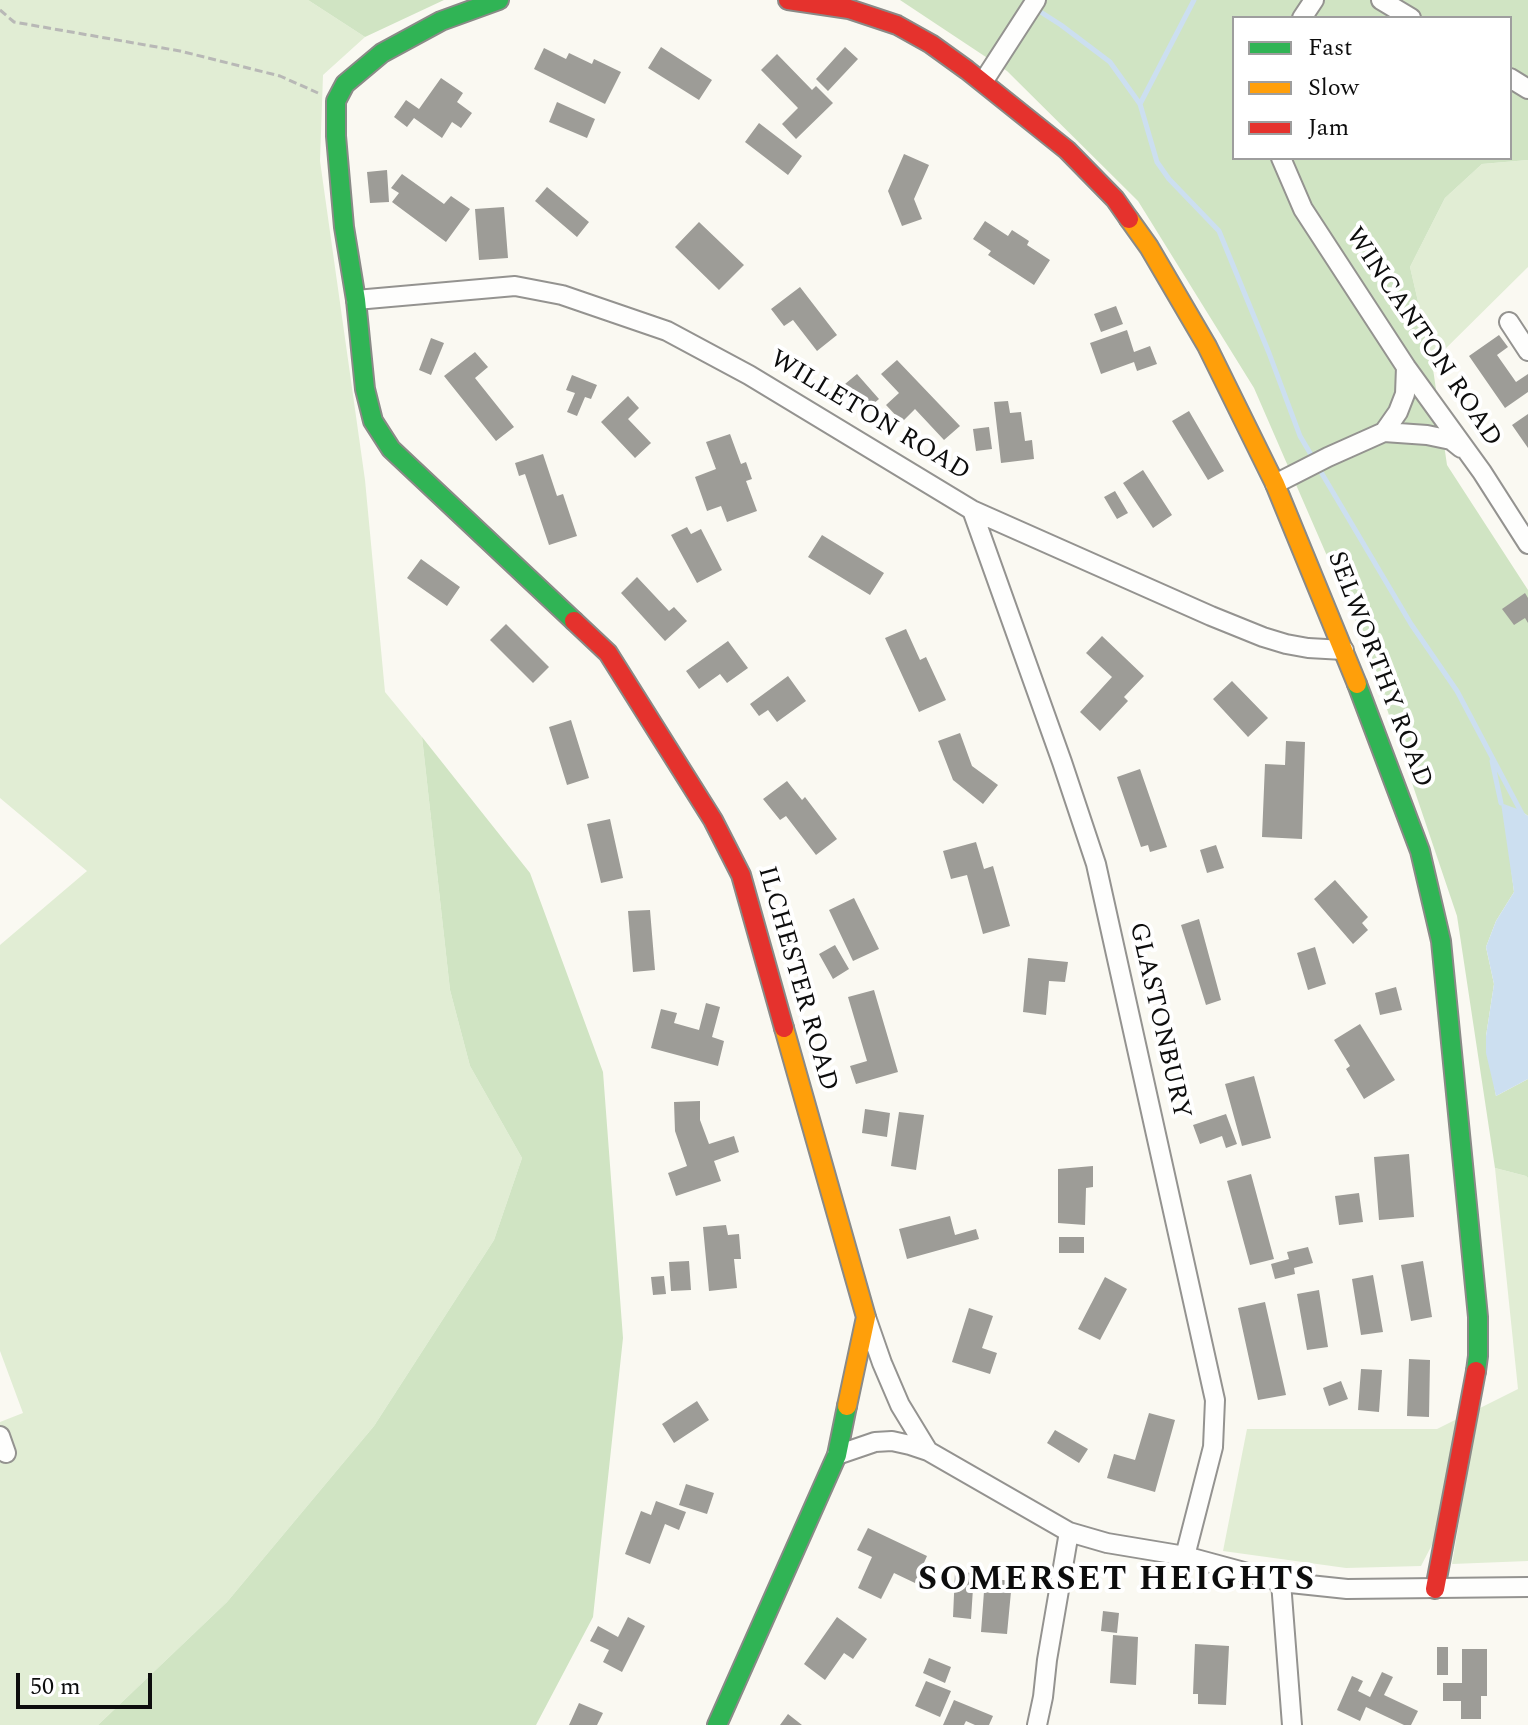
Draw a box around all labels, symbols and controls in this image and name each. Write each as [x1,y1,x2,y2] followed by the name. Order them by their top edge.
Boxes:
[1232,16,1512,160] legend
[1308,30,1353,66] text: Fast
[1308,70,1359,106] text: Slow
[1308,110,1349,146] text: Jam
[1337,222,1507,454] street label: WINCANTON ROAD
[763,345,975,489] street label: WILLETON ROAD
[1319,548,1437,792] street label: SELWORTHY ROAD
[749,863,843,1095] street label: ILCHESTER ROAD
[1120,920,1196,1122] street label: GLASTONBURY
[918,1562,1316,1602] district label: SOMERSET HEIGHTS
[20,1657,156,1707] scale bar
[30,1669,81,1705] text: 50 m

